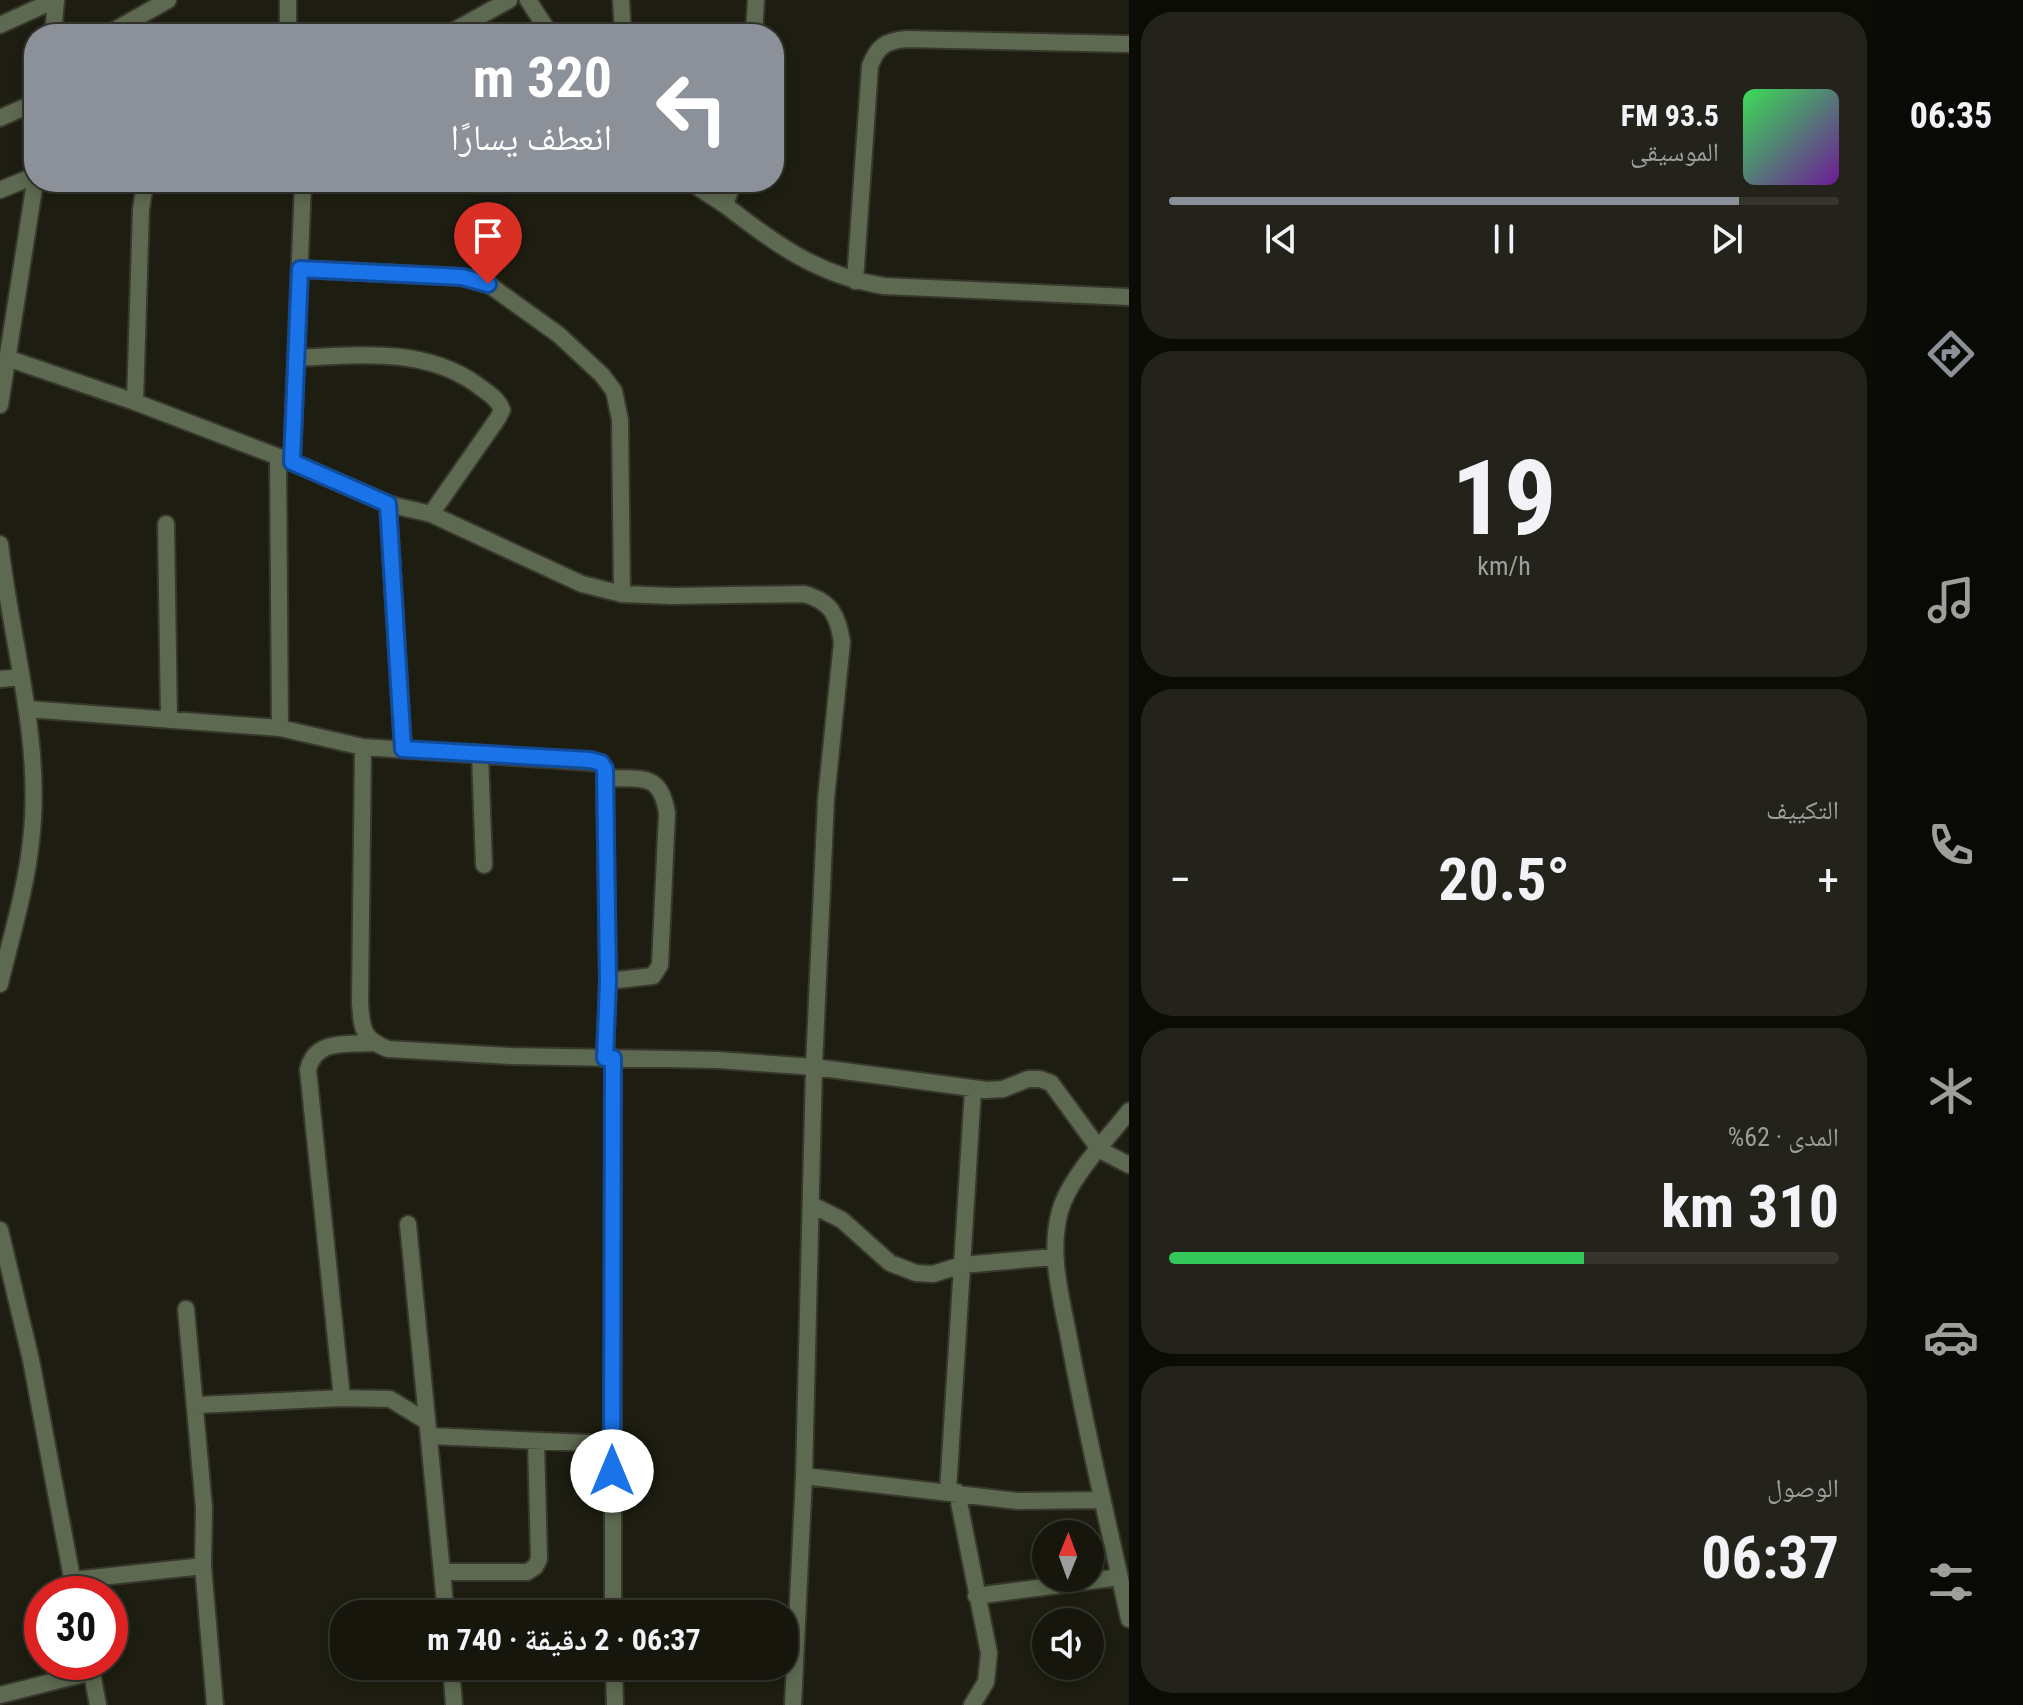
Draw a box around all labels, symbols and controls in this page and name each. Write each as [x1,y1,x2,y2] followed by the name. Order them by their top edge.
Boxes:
[473,45,612,111] text: 320 m
[640,56,744,160] icon: left
[1910,95,1992,137] text: 06:35
[1621,98,1719,133] text: 93.5 FM
[451,117,612,159] text: انعطف يسارًا
[1630,137,1719,167] text: الموسيقى
[454,202,522,284] pin
[466,214,510,258] icon: arrive
[1259,217,1303,261] icon: previous
[1482,217,1526,261] icon: pause
[1705,217,1749,261] icon: next
[1923,326,1979,382] icon: directions
[1451,438,1557,559] text: 19
[1477,551,1531,581] text: km/h
[1923,572,1979,628] icon: music
[1766,795,1839,825] text: التكييف
[1923,817,1979,873] icon: phone
[1438,844,1570,915] text: 20.5°
[1169,854,1191,906] text: −
[1817,854,1839,906] text: +
[1923,1063,1979,1119] icon: climate
[1728,1122,1839,1152] text: المدى · 62%
[1661,1171,1839,1242] text: 310 km
[1923,1309,1979,1365] icon: car
[570,1429,654,1513] position arrow
[1767,1473,1839,1503] text: الوصول
[1032,1520,1104,1592] north arrow
[1032,1520,1104,1680] map controls
[1701,1522,1839,1593] text: 06:37
[1923,1554,1979,1610] icon: filters
[24,1576,128,1680] speed limit sign: 30
[1032,1608,1104,1680] button: sound
[427,1622,701,1657] text: 06:37 · 2 دقيقة · 740 m

